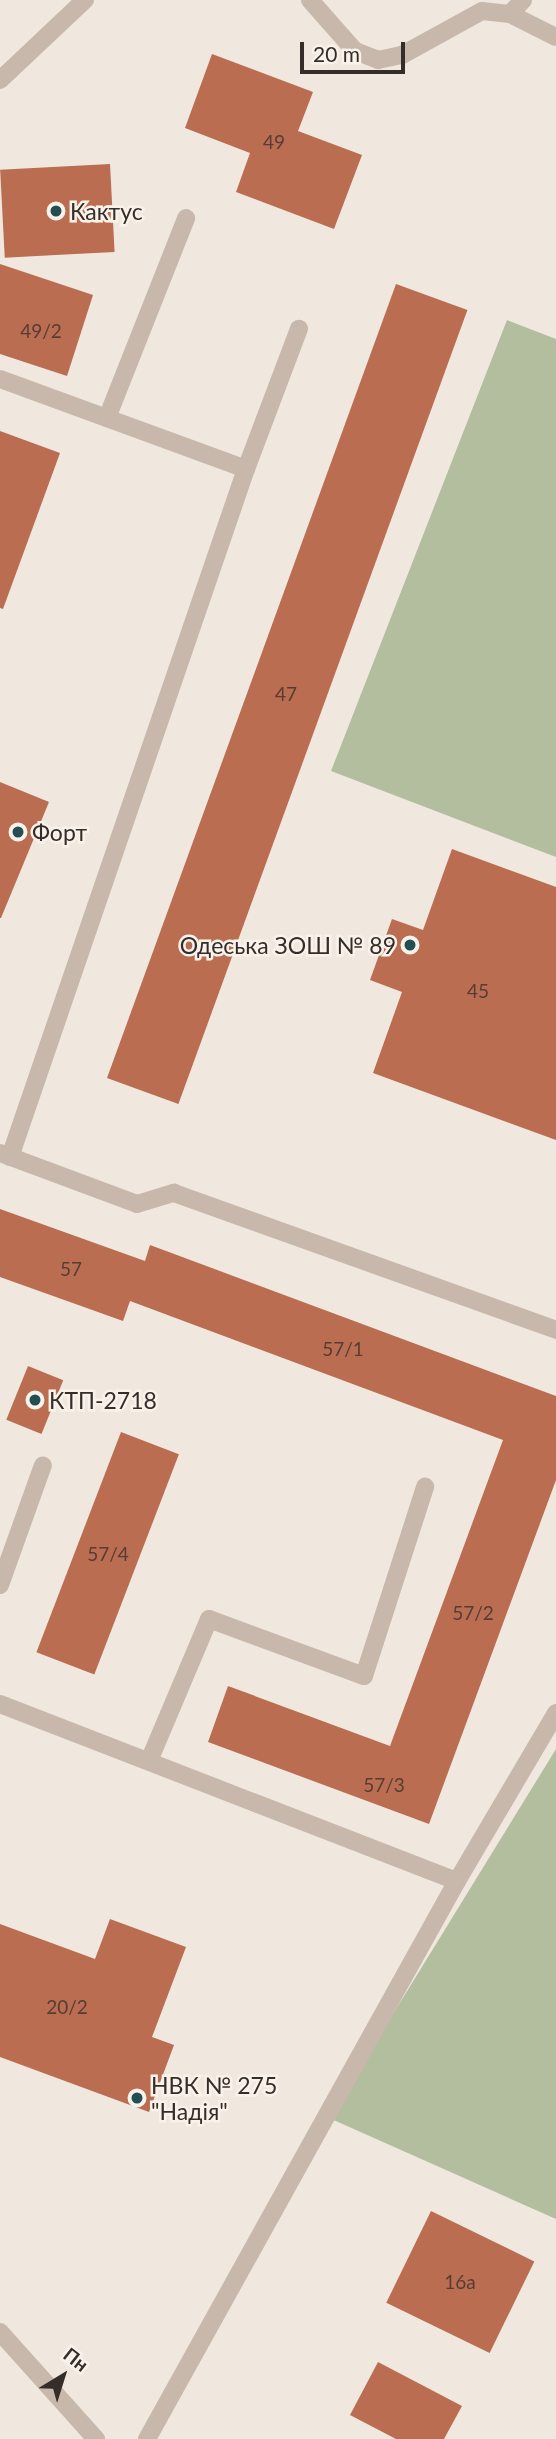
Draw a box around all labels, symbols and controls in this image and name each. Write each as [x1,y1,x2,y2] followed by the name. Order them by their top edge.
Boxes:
[304,28,409,72] scale bar
[313,41,360,66] text: 20 m
[263,131,285,153] house number: 49
[70,197,143,225] place label: Кактус
[48,203,64,219] marker: Кактус
[20,320,62,342] house number: 49/2
[275,683,297,705] house number: 47
[32,818,87,846] place label: Форт
[10,824,26,840] marker: Форт
[180,931,396,959] place label: Одеська ЗОШ № 89
[402,937,418,953] marker: Одеська ЗОШ № 89
[467,980,489,1002] house number: 45
[60,1258,82,1280] house number: 57
[322,1338,364,1360] house number: 57/1
[49,1386,157,1414] place label: КТП-2718
[27,1392,43,1408] marker: КТП-2718
[87,1543,129,1565] house number: 57/4
[452,1602,494,1624] house number: 57/2
[363,1774,405,1796] house number: 57/3
[46,1996,88,2018] house number: 20/2
[151,2071,277,2125] place label: НВК № 275 "Надія"
[129,2090,145,2106] marker: НВК № 275 "Надія"
[444,2271,476,2293] house number: 16а
[28,2341,98,2411] north arrow
[59,2342,93,2376] text: Пн

